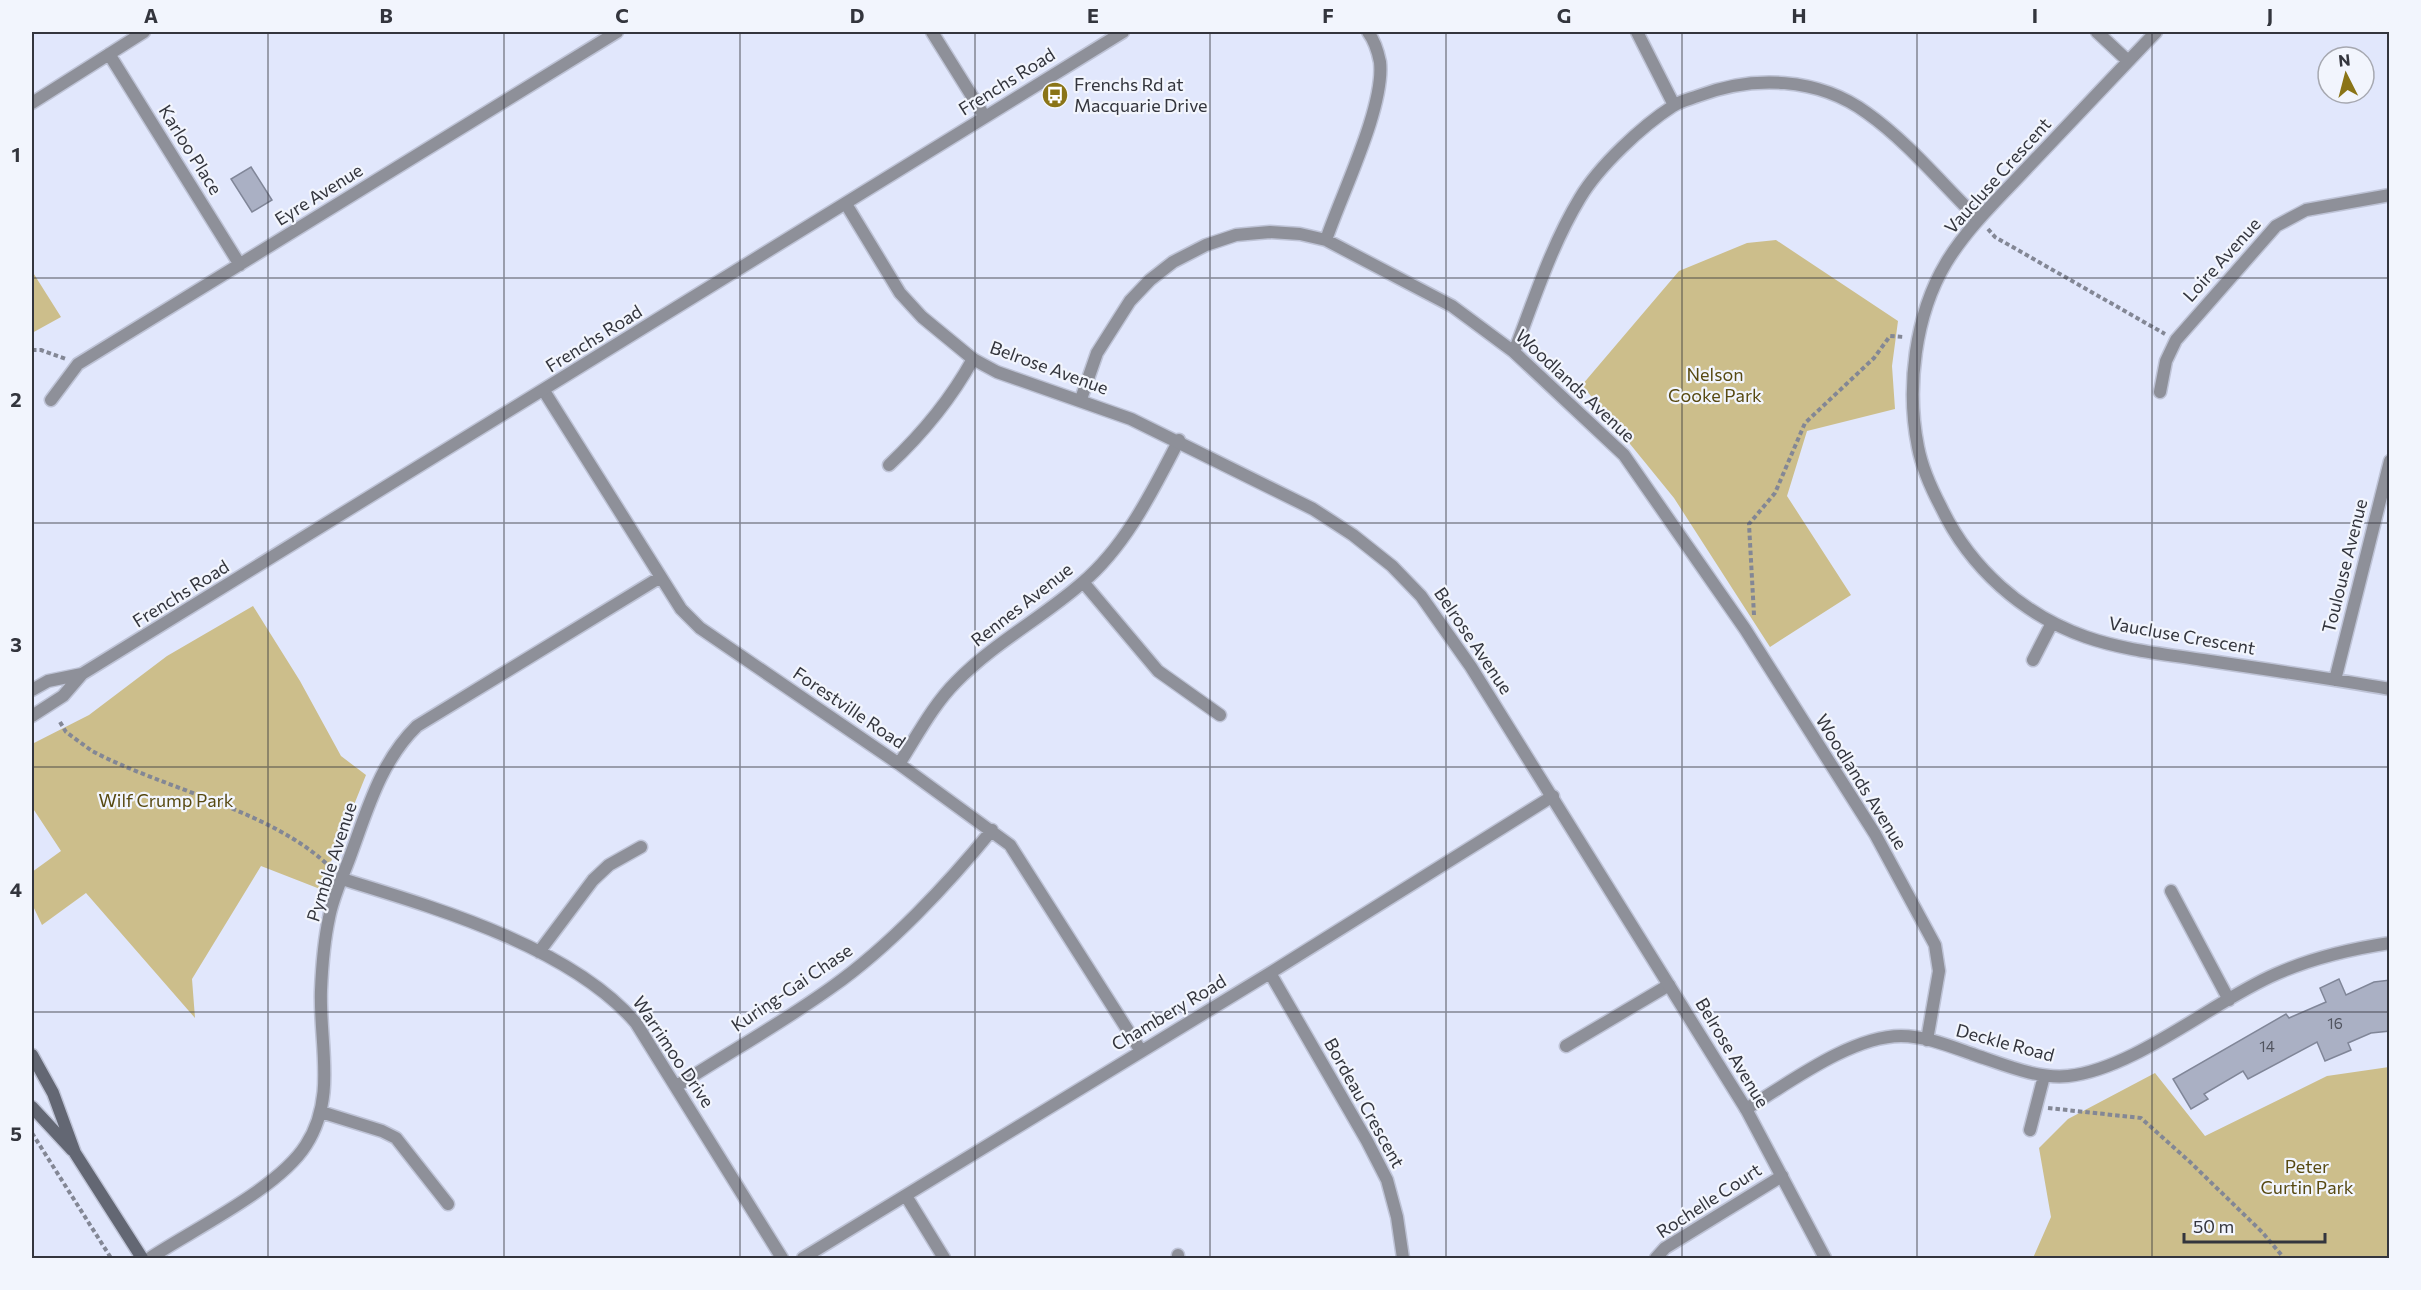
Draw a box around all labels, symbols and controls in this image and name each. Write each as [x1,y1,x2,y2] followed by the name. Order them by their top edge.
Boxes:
[144,3,158,27] text: A
[379,3,393,27] text: B
[615,3,629,27] text: C
[850,3,864,27] text: D
[1087,3,1099,27] text: E
[1322,3,1334,27] text: F
[1557,3,1571,27] text: G
[1792,3,1807,27] text: H
[2032,3,2038,27] text: I
[2267,3,2273,27] text: J
[954,43,1059,120] street label: Frenchs Road
[2316,45,2376,105] north arrow
[2337,50,2351,70] text: N
[1074,73,1208,116] place label: Frenchs Rd at Macquarie Drive
[1040,80,1070,110] bus stop icon: Frenchs Rd at Macquarie Drive
[155,100,227,199] street label: Karloo Place
[1939,113,2055,238] street label: Vaucluse Crescent
[11,142,21,166] text: 1
[270,158,367,230] street label: Eyre Avenue
[2178,213,2265,306] street label: Loire Avenue
[541,300,646,377] street label: Frenchs Road
[1511,324,1640,446] street label: Woodlands Avenue
[987,335,1111,399] street label: Belrose Avenue
[1668,363,1762,406] park label: Nelson Cooke Park
[10,387,22,411] text: 2
[2317,496,2371,635] street label: Toulouse Avenue
[128,555,233,632] street label: Frenchs Road
[966,558,1077,651] street label: Rennes Avenue
[1430,583,1518,698] street label: Belrose Avenue
[2107,611,2257,659] street label: Vaucluse Crescent
[10,632,22,656] text: 3
[789,662,910,753] street label: Forestville Road
[1811,710,1912,853] street label: Woodlands Avenue
[98,789,234,811] park label: Wilf Crump Park
[301,799,361,924] street label: Pymble Avenue
[10,877,22,901] text: 4
[727,939,856,1036] street label: Kuring-Gai Chase
[1107,969,1230,1055] street label: Chambery Road
[628,991,719,1111] street label: Warrimoo Drive
[1691,994,1774,1111] street label: Belrose Avenue
[2327,1014,2343,1032] house number: 16
[1954,1018,2057,1066] street label: Deckle Road
[1320,1034,1410,1171] street label: Bordeau Crescent
[2259,1037,2275,1055] house number: 14
[10,1121,22,1145] text: 5
[2261,1155,2354,1198] park label: Peter Curtin Park
[1652,1158,1765,1242] street label: Rochelle Court
[2184,1206,2325,1244] scale bar
[2193,1215,2234,1237] text: 50 m

